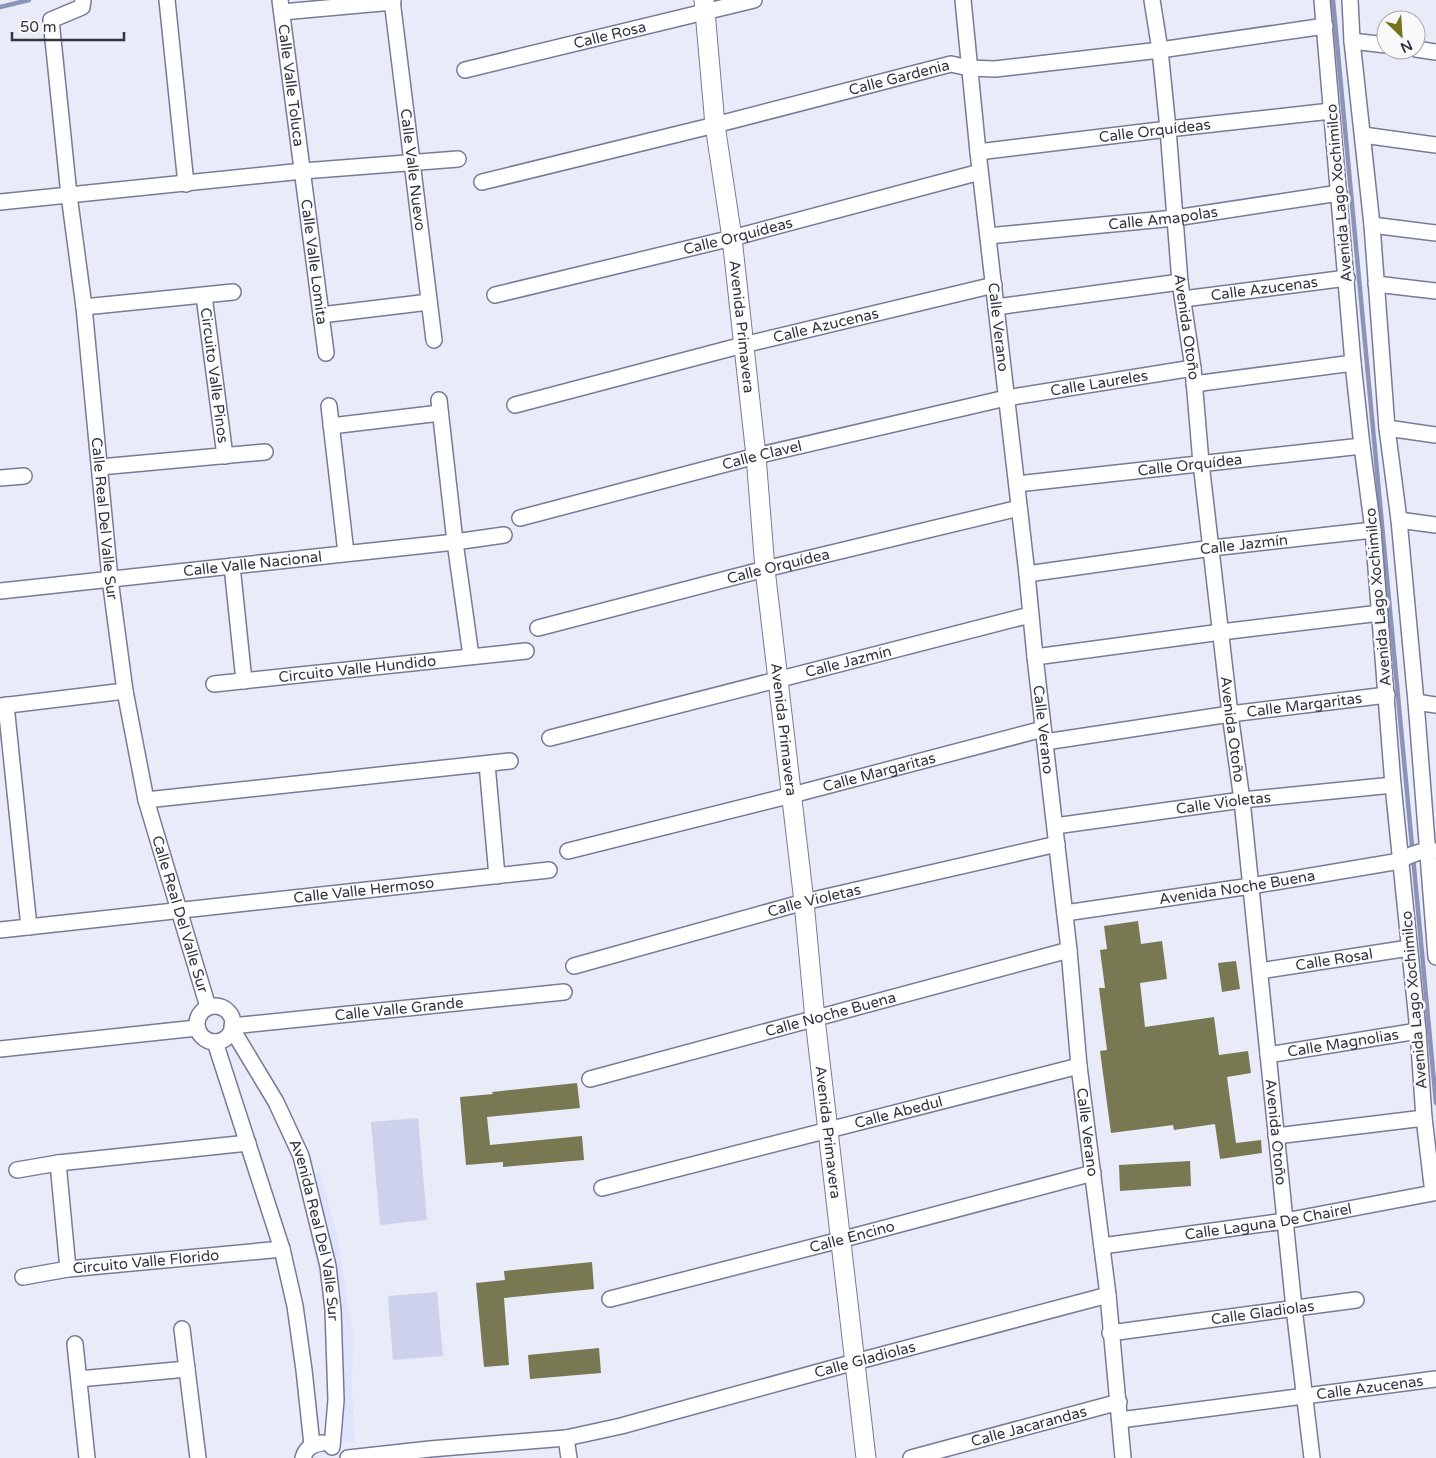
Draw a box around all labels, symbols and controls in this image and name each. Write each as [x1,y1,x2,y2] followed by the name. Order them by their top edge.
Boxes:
[12,10,125,42] scale bar
[1376,10,1426,60] north arrow
[572,17,648,52] street label: Calle Rosa
[20,18,57,36] text: 50 m
[274,23,308,148] street label: Calle Valle Toluca
[1398,36,1415,56] text: N
[847,56,951,99] street label: Calle Gardenia
[1322,103,1356,283] street label: Avenida Lago Xochimilco
[396,108,429,232] street label: Calle Valle Nuevo
[1098,115,1212,146] street label: Calle Orquídeas
[297,198,331,326] street label: Calle Valle Lomita
[1108,203,1219,233] street label: Calle Amapolas
[681,213,795,258] street label: Calle Orquídeas
[725,259,758,394] street label: Avenida Primavera
[1170,273,1203,381] street label: Avenida Otoño
[1210,273,1319,304] street label: Calle Azucenas
[984,282,1012,372] street label: Calle Verano
[771,304,880,346] street label: Calle Azucenas
[197,307,232,444] street label: Circuito Valle Pinos
[1049,366,1149,400] street label: Calle Laureles
[87,436,122,601] street label: Calle Real Del Valle Sur
[720,437,804,474] street label: Calle Clavel
[1137,450,1243,480] street label: Calle Orquídea
[1361,507,1395,687] street label: Avenida Lago Xochimilco
[1199,531,1289,559] street label: Calle Jazmín
[725,545,831,588] street label: Calle Orquídea
[182,547,323,580] street label: Calle Valle Nacional
[803,642,893,681] street label: Calle Jazmín
[277,652,437,686] street label: Circuito Valle Hundido
[767,662,801,797] street label: Avenida Primavera
[1217,675,1248,784] street label: Avenida Otoño
[1029,684,1058,775] street label: Calle Verano
[1246,689,1363,721] street label: Calle Margaritas
[821,749,938,796] street label: Calle Margaritas
[1175,788,1272,818] street label: Calle Violetas
[148,833,212,995] street label: Calle Real Del Valle Sur
[1158,866,1317,908] street label: Avenida Noche Buena
[293,874,435,907] street label: Calle Valle Hermoso
[765,880,863,921] street label: Calle Violetas
[1397,910,1431,1090] street label: Avenida Lago Xochimilco
[1294,945,1374,974] street label: Calle Rosal
[763,988,898,1040] street label: Calle Noche Buena
[334,993,464,1024] street label: Calle Valle Grande
[1286,1025,1400,1061] street label: Calle Magnolias
[811,1065,845,1200] street label: Avenida Primavera
[1262,1078,1290,1186] street label: Avenida Otoño
[1073,1087,1102,1178] street label: Calle Verano
[853,1092,944,1132] street label: Calle Abedul
[285,1136,342,1321] street label: Avenida Real Del Valle Sur
[1184,1200,1353,1244] street label: Calle Laguna De Chairel
[808,1217,897,1256] street label: Calle Encino
[72,1246,220,1278] street label: Circuito Valle Florido
[1210,1297,1315,1328] street label: Calle Gladiolas
[812,1337,917,1382] street label: Calle Gladiolas
[1315,1372,1425,1403] street label: Calle Azucenas
[969,1402,1089,1450] street label: Calle Jacarandas

